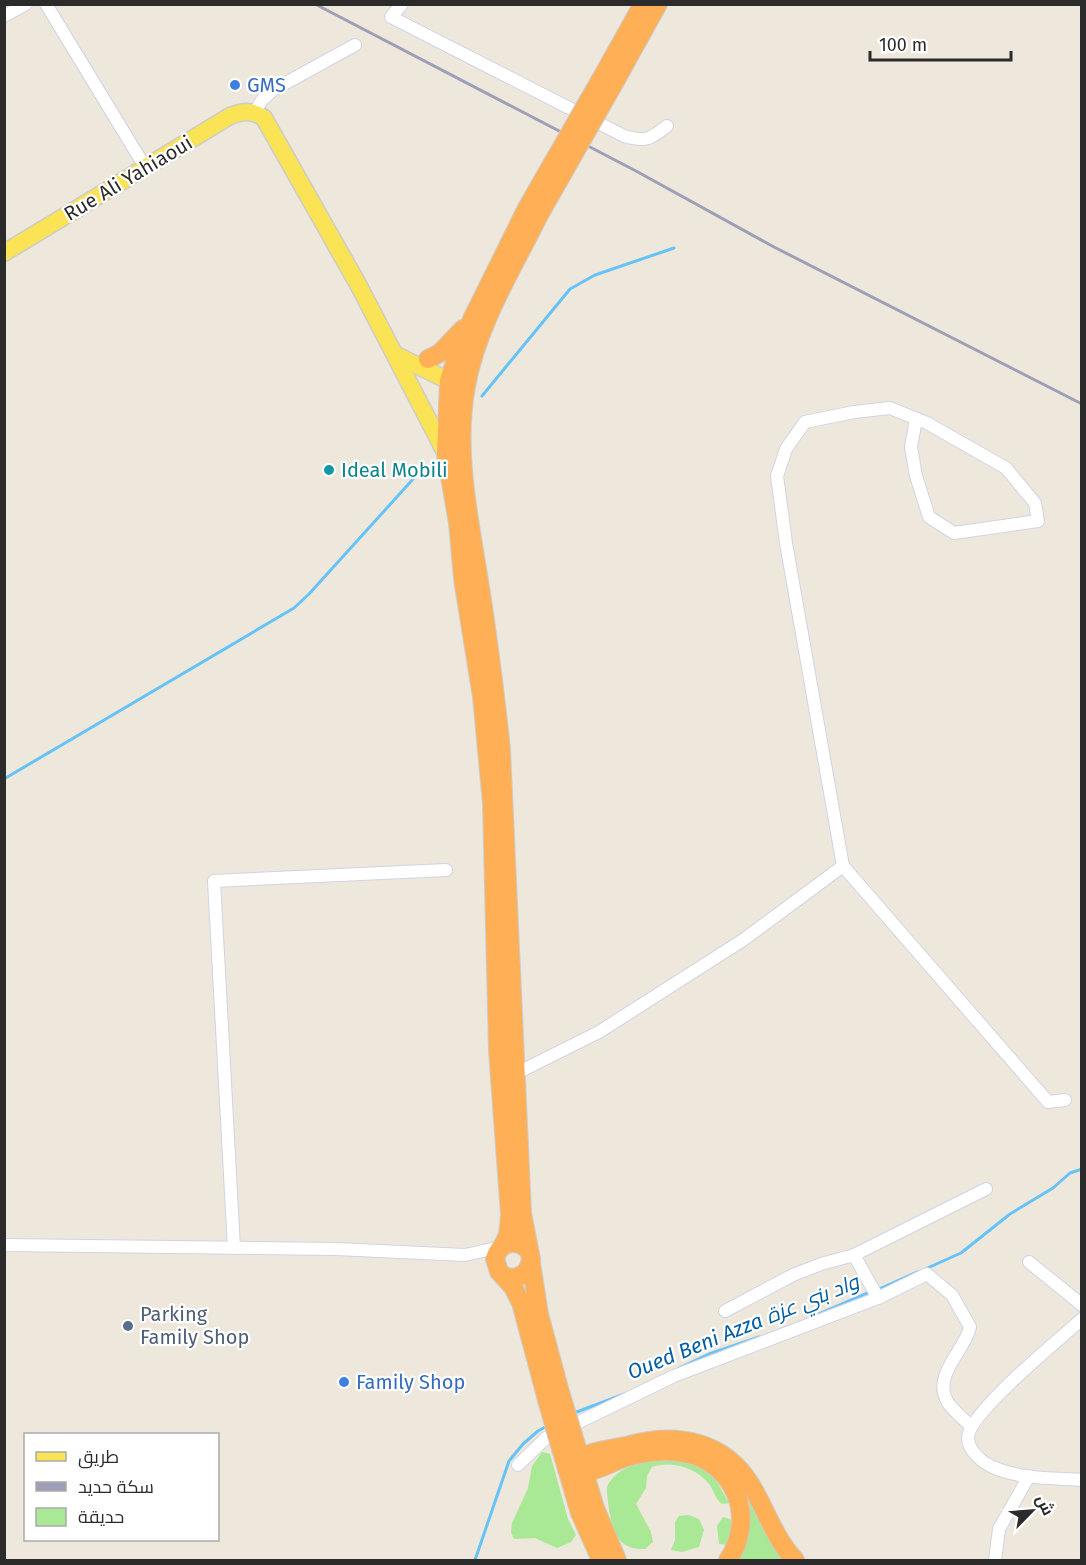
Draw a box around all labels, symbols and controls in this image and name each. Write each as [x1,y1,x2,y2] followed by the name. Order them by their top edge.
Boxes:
[870,24,1011,62] scale bar
[879,34,927,56] text: 100 m
[247,73,286,97] place label: GMS
[228,78,242,92] marker: GMS
[59,130,197,226] street label: Rue Ali Yahiaoui
[341,458,448,482] place label: Ideal Mobili
[322,463,336,477] marker: Ideal Mobili
[623,1268,865,1389] water label: Oued Beni Azza واد بني عزة
[140,1302,249,1349] place label: Parking Family Shop
[121,1319,135,1333] marker: Parking Family Shop
[356,1370,465,1394] place label: Family Shop
[337,1375,351,1389] marker: Family Shop
[24,1433,219,1541] legend
[78,1446,119,1469] text: طريق
[78,1476,154,1498] text: سكة حديد
[1002,1481,1062,1541] north arrow
[1032,1492,1058,1518] text: ش
[78,1506,124,1528] text: حديقة

